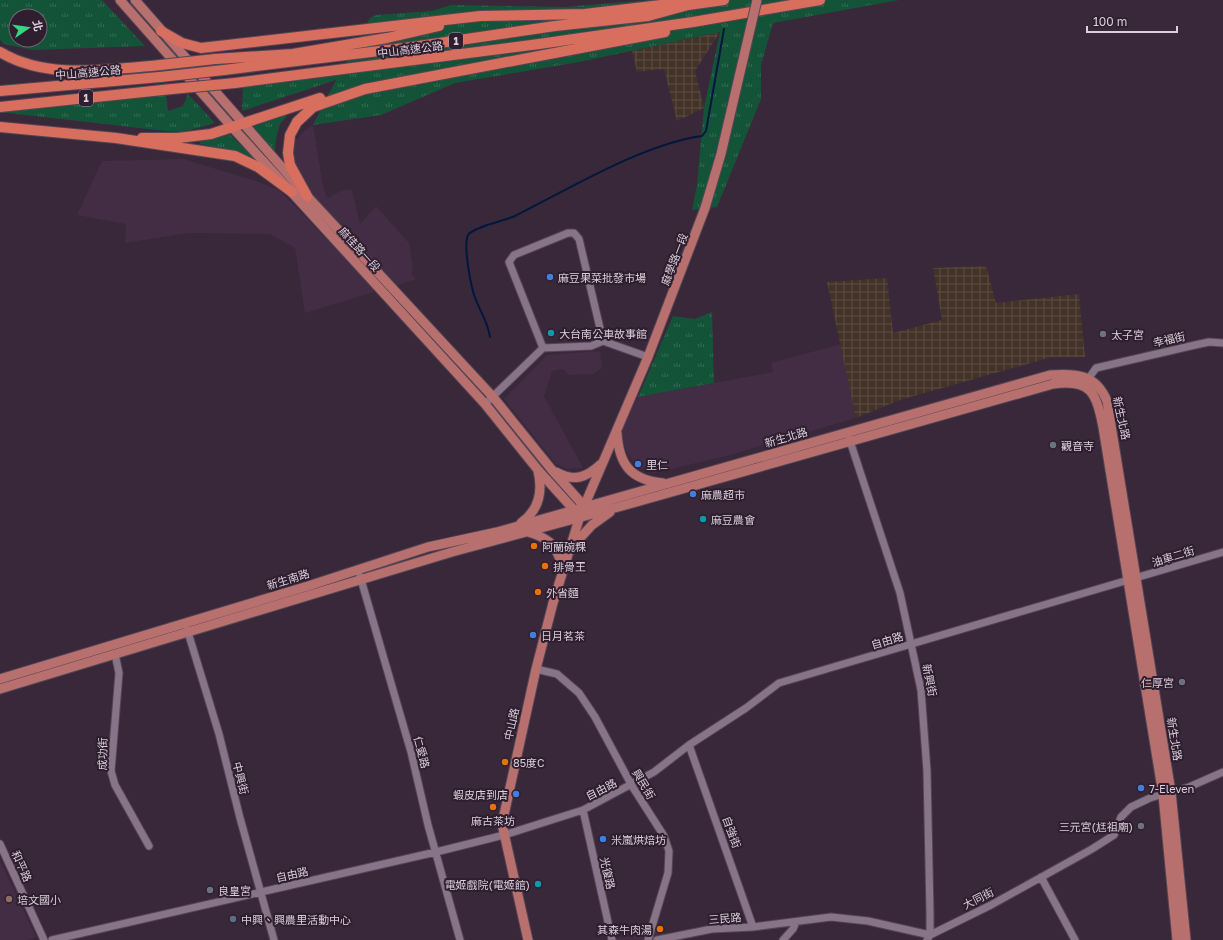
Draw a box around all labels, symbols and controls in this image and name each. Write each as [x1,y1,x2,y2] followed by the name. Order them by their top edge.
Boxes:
[8,8,48,48] north arrow
[1087,8,1177,34] scale bar
[1093,14,1127,29] text: 100 m
[31,19,46,32] text: 北
[449,33,463,49] road number: 1
[376,39,444,59] street label: 中山高速公路
[55,63,121,81] street label: 中山高速公路
[79,90,93,106] road number: 1
[337,224,383,274] street label: 麻佳路一段
[658,231,690,287] street label: 麻學路一段
[558,271,646,284] place label: 麻豆果菜批發市場
[545,272,555,282] marker: 麻豆果菜批發市場
[559,327,647,340] place label: 大台南公車故事館
[546,328,556,338] marker: 大台南公車故事館
[1111,328,1144,341] place label: 太子宮
[1098,329,1108,339] marker: 太子宮
[1151,329,1187,349] street label: 幸福街
[1111,395,1133,441] street label: 新生北路
[763,425,809,449] street label: 新生北路
[1061,439,1094,452] place label: 觀音寺
[1048,440,1058,450] marker: 觀音寺
[646,458,668,471] place label: 里仁
[633,459,643,469] marker: 里仁
[701,488,745,501] place label: 麻農超市
[688,489,698,499] marker: 麻農超市
[711,513,755,526] place label: 麻豆農會
[698,514,708,524] marker: 麻豆農會
[542,540,586,553] place label: 阿蘭碗粿
[529,541,539,551] marker: 阿蘭碗粿
[1150,543,1196,569] street label: 油車二街
[553,560,586,573] place label: 排骨王
[540,561,550,571] marker: 排骨王
[265,566,311,592] street label: 新生南路
[546,586,579,599] place label: 外省麵
[533,587,543,597] marker: 外省麵
[541,629,585,642] place label: 日月茗茶
[869,629,905,651] street label: 自由路
[528,630,538,640] marker: 日月茗茶
[920,663,940,697] street label: 新興街
[1141,676,1174,689] place label: 仁厚宮
[1177,677,1187,687] marker: 仁厚宮
[501,706,521,742] street label: 中山路
[1165,716,1185,762] street label: 新生北路
[411,734,433,770] street label: 仁愛路
[95,737,109,771] street label: 成功街
[513,756,545,769] place label: 85度C
[500,757,510,767] marker: 85度C
[231,760,251,796] street label: 中興街
[630,767,658,801] street label: 興民街
[583,776,619,802] street label: 自由路
[1149,782,1194,795] place label: 7-Eleven
[1136,783,1146,793] marker: 7-Eleven
[453,788,508,801] place label: 蝦皮店到店
[511,789,521,799] marker: 蝦皮店到店
[488,802,498,812] marker: 麻古茶坊
[471,814,515,827] place label: 麻古茶坊
[720,814,744,850] street label: 自強街
[1059,820,1133,833] place label: 三元宮(尪祖廟)
[1136,821,1146,831] marker: 三元宮(尪祖廟)
[611,833,666,846] place label: 米嵐烘焙坊
[598,834,608,844] marker: 米嵐烘焙坊
[9,848,35,884] street label: 和平路
[598,855,618,891] street label: 光復路
[274,864,310,884] street label: 自由路
[445,878,530,891] place label: 電姬戲院(電姬館)
[533,879,543,889] marker: 電姬戲院(電姬館)
[218,884,251,897] place label: 良皇宮
[205,885,215,895] marker: 良皇宮
[960,885,996,911] street label: 大同街
[17,893,61,906] place label: 培文國小
[4,894,14,904] marker: 培文國小
[708,910,742,926] street label: 三民路
[241,913,351,926] place label: 中興、興農里活動中心
[228,914,238,924] marker: 中興、興農里活動中心
[597,923,652,936] place label: 其森牛肉湯
[655,924,665,934] marker: 其森牛肉湯

